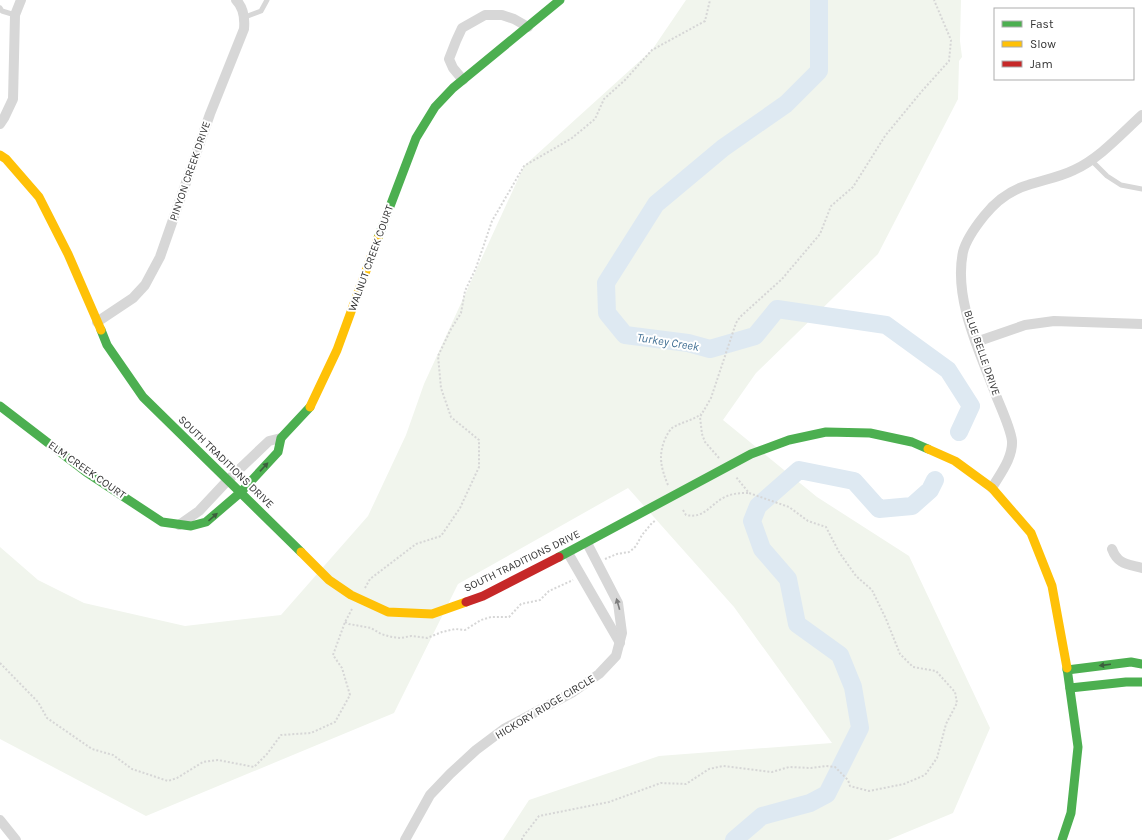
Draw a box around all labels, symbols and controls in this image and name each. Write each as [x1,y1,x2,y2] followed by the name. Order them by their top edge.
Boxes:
[994,8,1134,80] legend
[1030,17,1054,31] text: Fast
[1030,37,1056,51] text: Slow
[1030,57,1053,71] text: Jam
[167,120,213,222] street label: PINYON CREEK DRIVE
[346,203,396,313] street label: WALNUT CREEK COURT
[961,309,1003,397] street label: BLUE BELLE DRIVE
[636,330,701,354] water label: Turkey Creek
[176,413,276,511] street label: SOUTH TRADITIONS DRIVE
[46,438,129,502] street label: ELM CREEK COURT
[259,462,269,472] one-way arrow
[208,512,218,521] one-way arrow
[462,527,582,595] street label: SOUTH TRADITIONS DRIVE
[614,598,620,611] one-way arrow
[1099,662,1111,668] one-way arrow
[493,672,597,742] street label: HICKORY RIDGE CIRCLE

